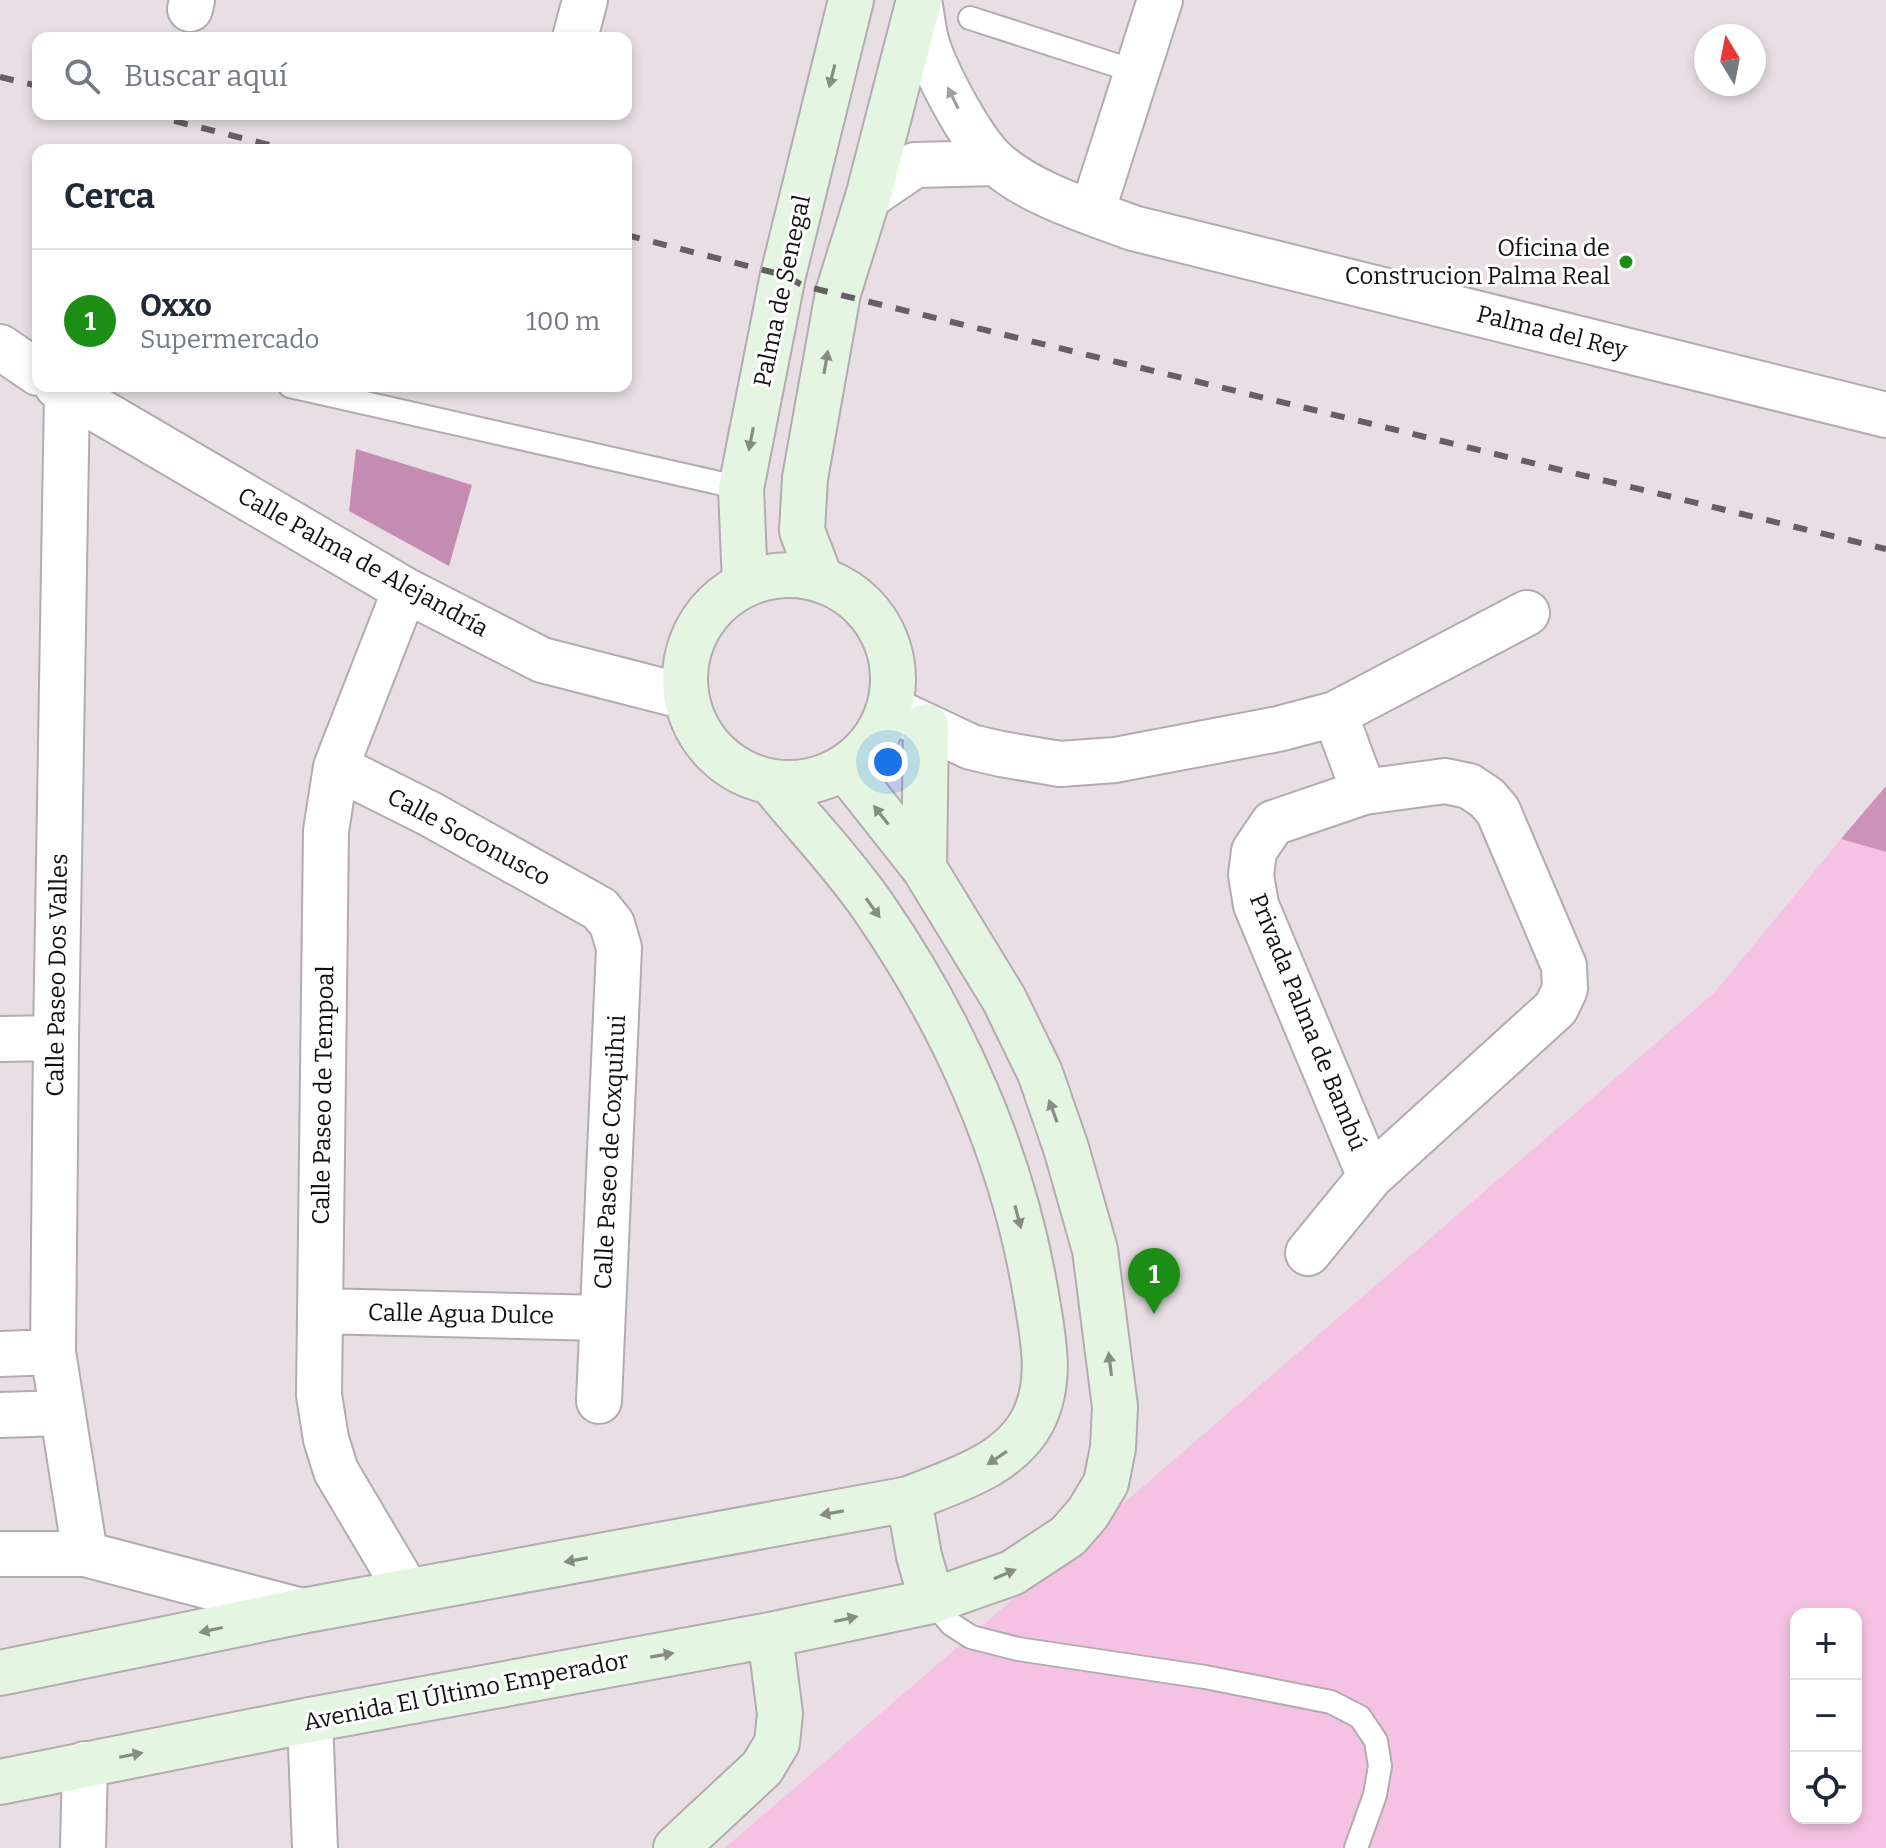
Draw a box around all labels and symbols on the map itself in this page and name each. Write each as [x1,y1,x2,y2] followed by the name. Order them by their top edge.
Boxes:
[1694,24,1766,96] north arrow
[825,63,838,88] one-way arrow
[946,87,960,110] one-way arrow
[748,192,816,389] street label: Palma de Senegal
[1345,234,1610,290] place label: Oficina de Construcion Palma Real
[1617,253,1635,271] marker: Oficina de Construcion Palma Real
[1474,300,1630,364] street label: Palma del Rey
[820,349,832,374] one-way arrow
[744,427,757,452] one-way arrow
[233,481,493,643] street label: Calle Palma de Alejandría
[868,742,908,782] your location
[383,782,555,892] street label: Calle Soconusco
[874,805,890,825] one-way arrow
[41,853,73,1097] street label: Calle Paseo Dos Valles
[1244,889,1372,1155] street label: Privada Palma de Bambú
[865,897,880,918] one-way arrow
[307,965,339,1225] street label: Calle Paseo de Tempoal
[589,1014,631,1290] street label: Calle Paseo de Coxquihui
[1046,1099,1059,1123] one-way arrow
[1012,1205,1024,1230] one-way arrow
[1128,1248,1180,1314] pin: 1
[368,1298,554,1330] street label: Calle Agua Dulce
[1103,1351,1116,1376] one-way arrow
[987,1450,1008,1465] one-way arrow
[819,1508,844,1520] one-way arrow
[563,1555,588,1567] one-way arrow
[993,1568,1017,1581] one-way arrow
[834,1612,859,1625] one-way arrow
[198,1624,223,1637] one-way arrow
[301,1645,631,1736] street label: Avenida El Último Emperador
[650,1648,675,1660] one-way arrow
[119,1749,144,1761] one-way arrow

